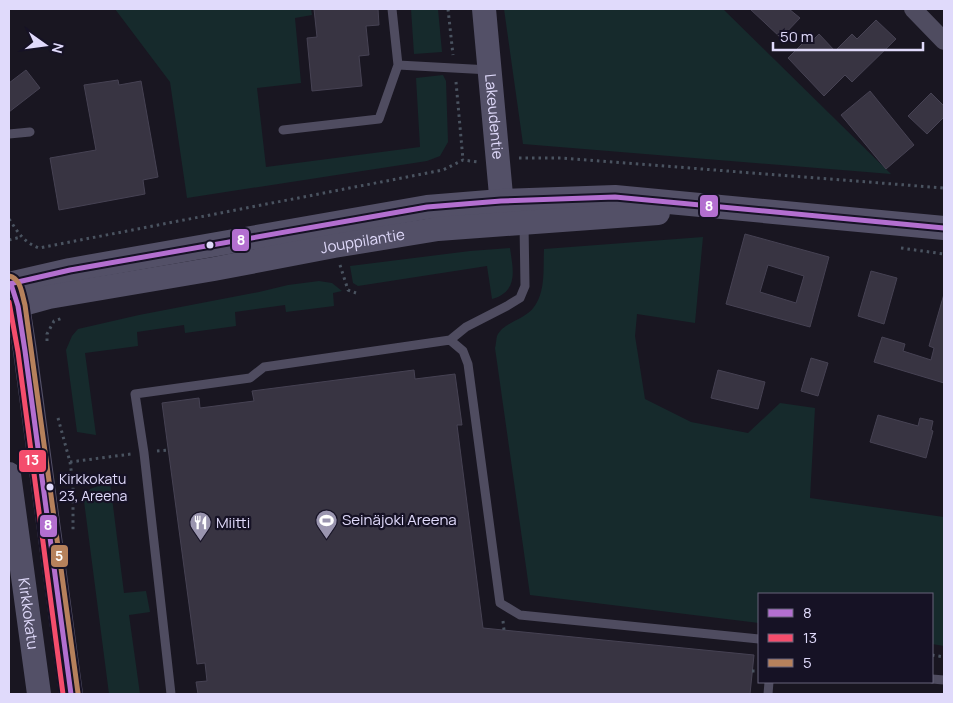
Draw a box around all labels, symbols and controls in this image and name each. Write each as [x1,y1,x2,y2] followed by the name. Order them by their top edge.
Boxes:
[20,20,70,70] north arrow
[773,20,923,52] scale bar
[780,26,814,47] text: 50 m
[48,41,69,55] text: N
[480,73,509,160] street label: Lakeudentie
[699,194,719,218] line badge: 8
[705,196,713,215] text: 8
[319,224,406,258] street label: Jouppilantie
[231,228,250,252] line badge: 8
[237,230,245,249] text: 8
[205,240,215,250] unlabelled marker
[18,449,47,473] line badge: 13
[25,450,39,469] text: 13
[59,469,127,505] place label: Kirkkokatu 23, Areena
[45,482,55,492] marker: Kirkkokatu 23, Areena
[314,508,338,539] sports icon: Seinäjoki Areena
[342,509,457,530] place label: Seinäjoki Areena
[188,511,212,542] restaurant icon: Miitti
[216,512,250,533] place label: Miitti
[39,514,58,538] line badge: 8
[44,515,52,534] text: 8
[50,544,69,568] line badge: 5
[55,546,63,565] text: 5
[13,576,44,651] street label: Kirkkokatu
[758,593,933,683] legend
[803,602,812,623] text: 8
[803,627,817,648] text: 13
[803,652,812,673] text: 5

